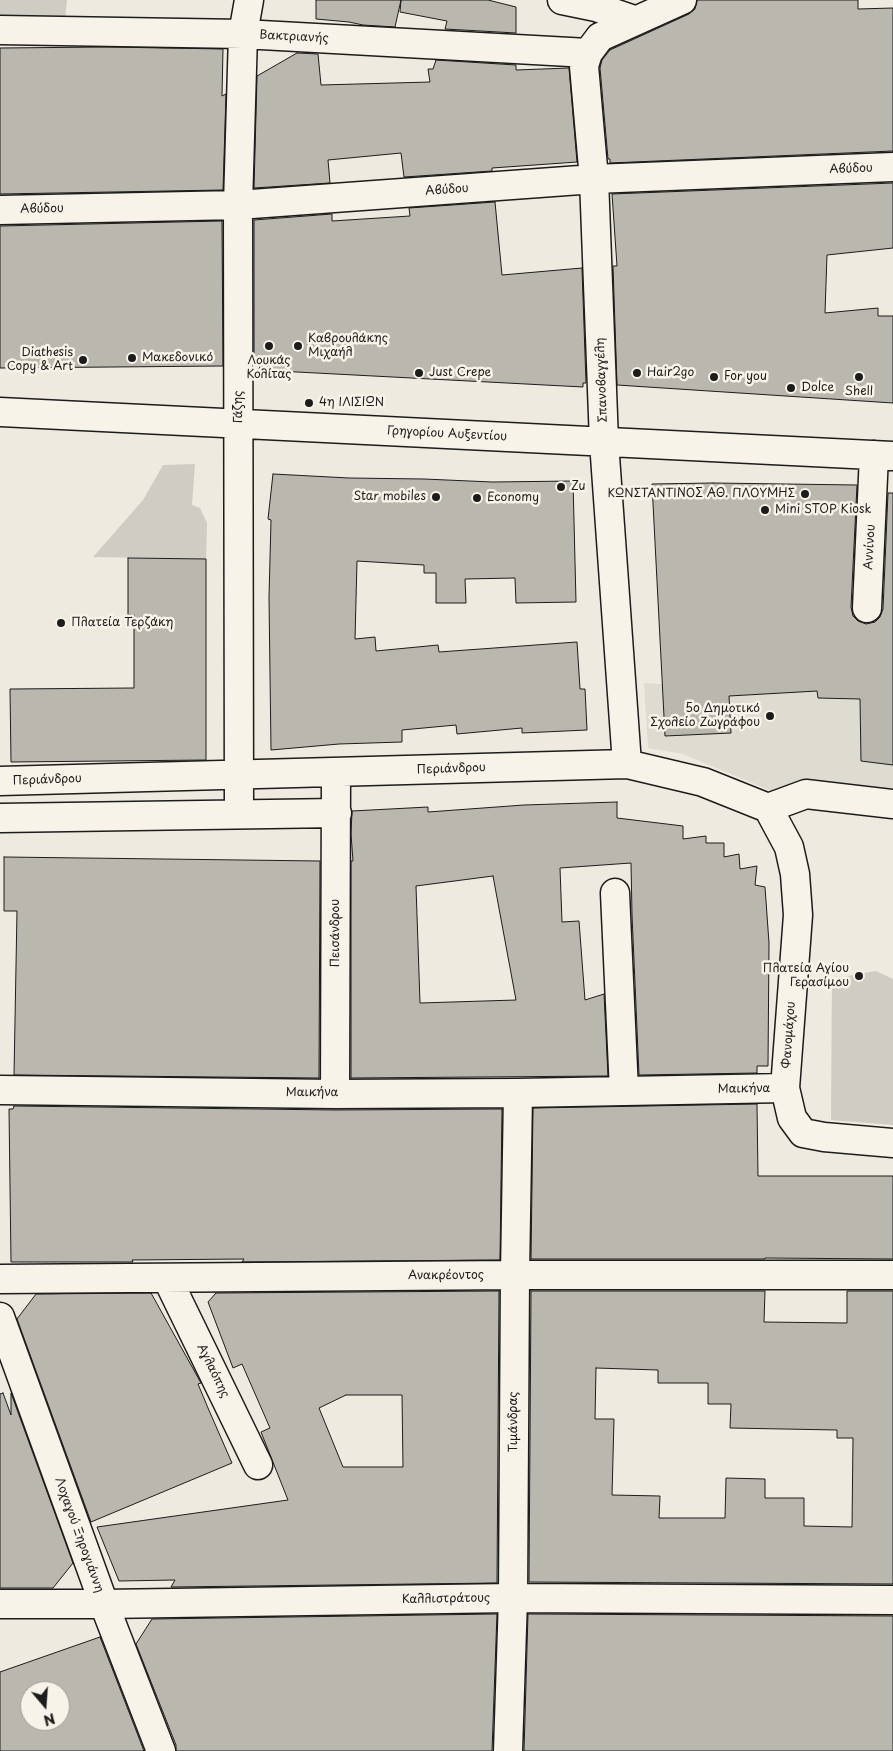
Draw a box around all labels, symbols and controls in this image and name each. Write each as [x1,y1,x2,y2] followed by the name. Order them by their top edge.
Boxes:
[259,28,329,46] street label: Βακτριανής
[829,161,873,177] street label: Αβύδου
[425,181,469,199] street label: Αβύδου
[20,201,64,217] street label: Αβύδου
[308,332,388,360] place label: Καβρουλάκης Μιχαήλ
[593,337,611,423] street label: Σπανοβαγγέλη
[263,340,275,352] marker: Λουκάς Κολίτας
[292,340,304,352] marker: Καβρουλάκης Μιχαήλ
[7,346,73,374] place label: Diathesis Copy & Art
[142,351,213,365] place label: Μακεδονικό
[126,352,138,364] marker: Μακεδονικό
[77,354,89,366] marker: Diathesis Copy & Art
[246,354,292,382] place label: Λουκάς Κολίτας
[429,366,491,380] place label: Just Crepe
[647,366,694,380] place label: Hair2go
[413,367,425,379] marker: Just Crepe
[631,367,643,379] marker: Hair2go
[724,370,767,384] place label: For you
[708,371,720,383] marker: For you
[853,371,865,383] marker: Shell
[801,381,834,395] place label: Dolce
[785,382,797,394] marker: Dolce
[845,385,873,399] place label: Shell
[232,391,246,423] street label: Γάζης
[319,396,384,410] place label: 4η ΙΛΙΣΙΩΝ
[303,397,315,409] marker: 4η ΙΛΙΣΙΩΝ
[387,424,507,444] street label: Γρηγορίου Αυξεντίου
[571,480,585,494] place label: Zu
[555,481,567,493] marker: Zu
[608,487,795,501] place label: ΚΩΝΣΤΑΝΤΙΝΟΣ ΑΘ. ΠΛΟΥΜΗΣ
[799,488,811,500] marker: ΚΩΝΣΤΑΝΤΙΝΟΣ ΑΘ. ΠΛΟΥΜΗΣ
[354,490,426,504] place label: Star mobiles
[430,491,442,503] marker: Star mobiles
[487,491,539,505] place label: Economy
[471,492,483,504] marker: Economy
[775,503,871,517] place label: Mini STOP Kiosk
[759,504,771,516] marker: Mini STOP Kiosk
[862,524,878,570] street label: Αννίνου
[71,616,174,630] place label: Πλατεία Τερζάκη
[55,617,67,629] marker: Πλατεία Τερζάκη
[650,702,760,730] place label: 5ο Δημοτικό Σχολείο Ζωγράφου
[764,710,776,722] marker: 5ο Δημοτικό Σχολείο Ζωγράφου
[416,761,486,777] street label: Περιάνδρου
[12,772,82,788] street label: Περιάνδρου
[329,899,343,967] street label: Πεισάνδρου
[763,962,849,990] place label: Πλατεία Αγίου Γερασίμου
[853,970,865,982] marker: Πλατεία Αγίου Γερασίμου
[779,1001,799,1069] street label: Φανομάχου
[718,1081,770,1097] street label: Μαικήνα
[286,1086,338,1100] street label: Μαικήνα
[408,1269,484,1283] street label: Ανακρέοντος
[194,1342,232,1400] street label: Αγλαόπης
[507,1392,521,1452] street label: Τιμάνδρας
[51,1476,107,1594] street label: Λοχαγού Ξηρογιάννη
[402,1591,490,1607] street label: Καλλιστράτους
[20,1681,70,1731] north arrow
[41,1708,58,1731] text: N

